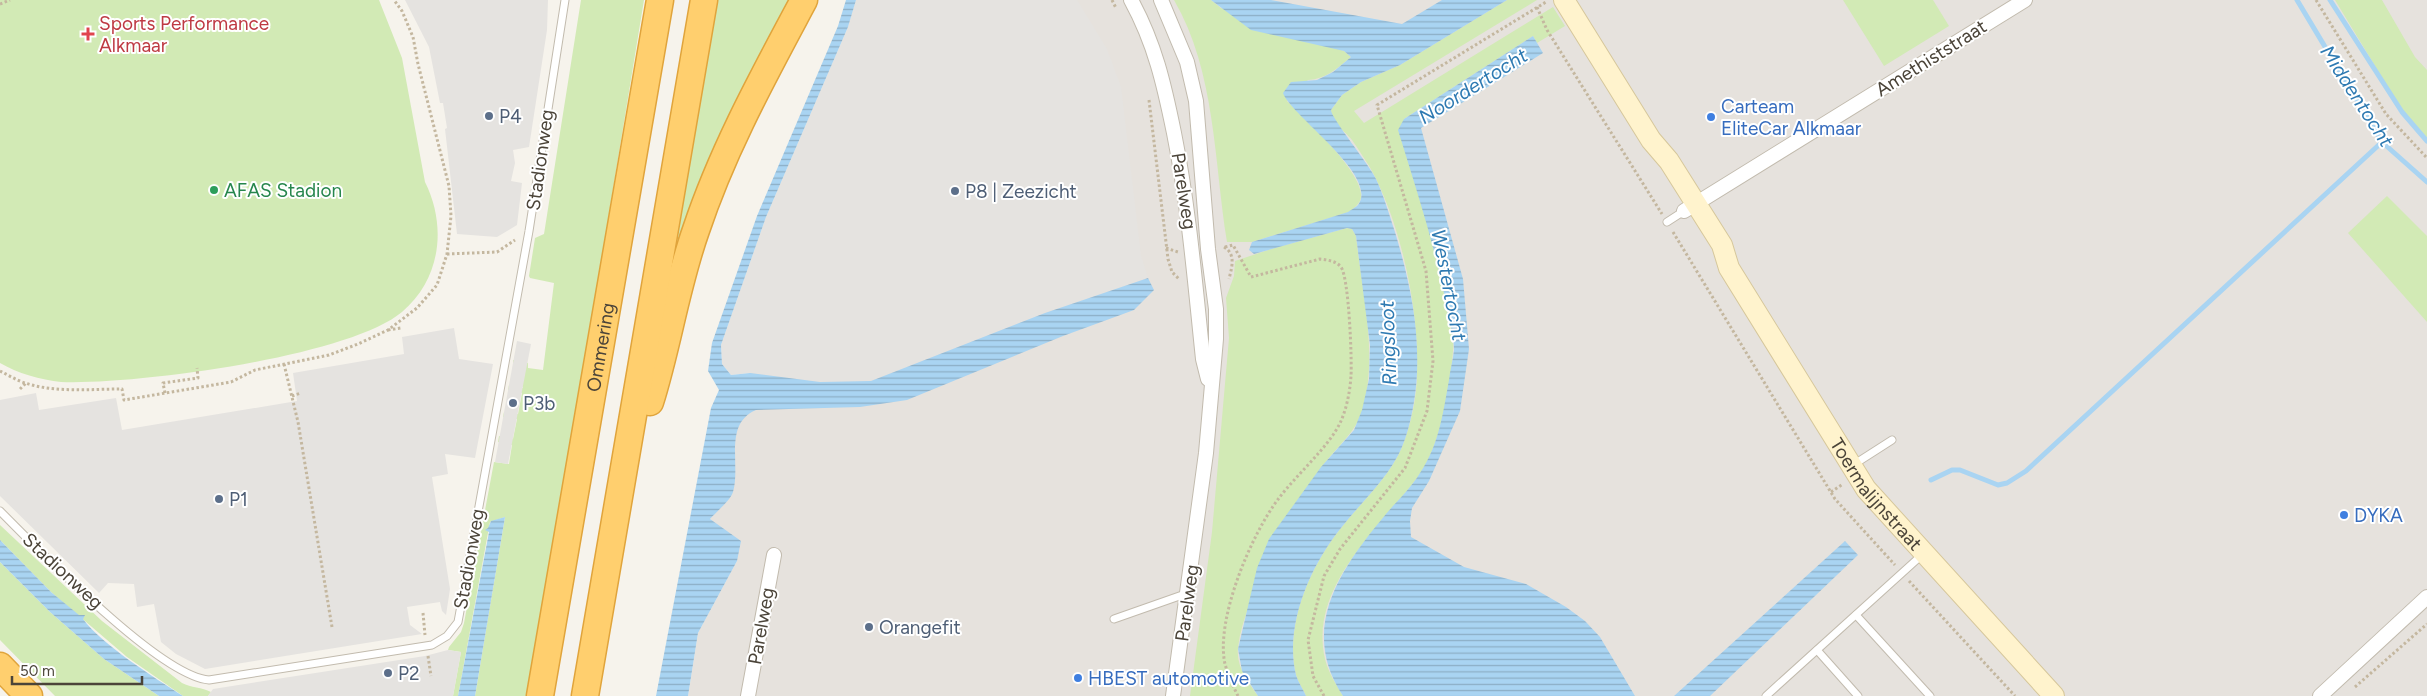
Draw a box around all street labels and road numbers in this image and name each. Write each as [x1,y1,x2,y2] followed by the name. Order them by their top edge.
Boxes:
[1871,15,1991,101] street label: Amethiststraat
[522,108,558,212] street label: Stadionweg
[1167,151,1201,231] street label: Parelweg
[581,301,619,393] street label: Ommering
[1826,434,1927,555] street label: Toermalijnstraat
[449,507,489,611] street label: Stadionweg
[18,528,108,614] street label: Stadionweg
[1170,563,1204,643] street label: Parelweg
[743,586,779,666] street label: Parelweg

